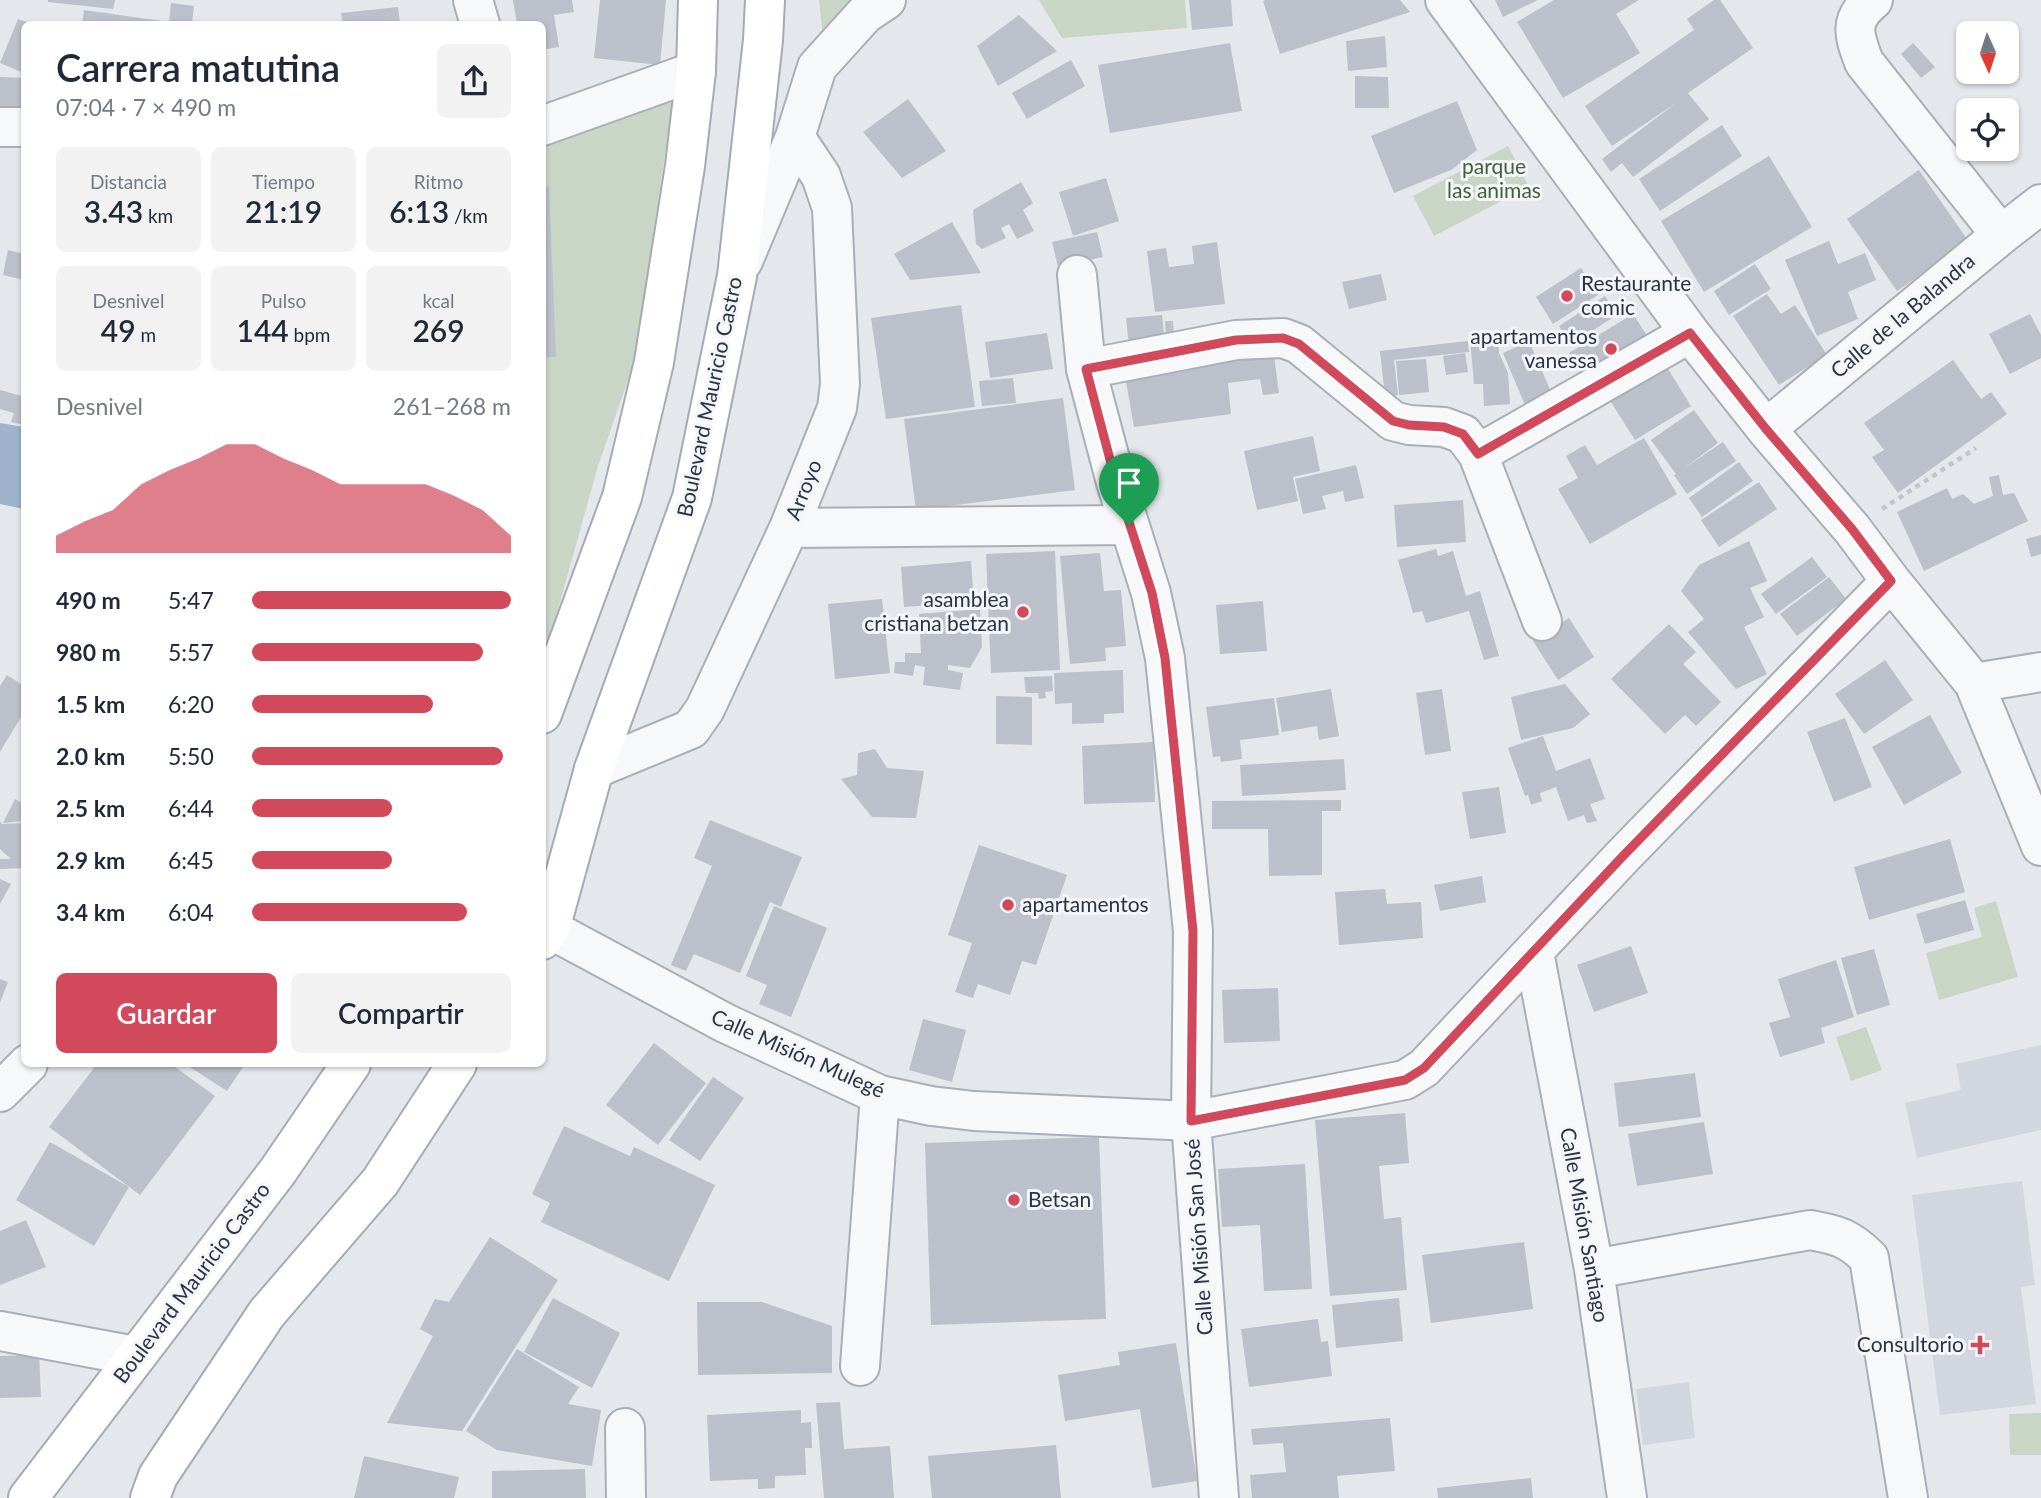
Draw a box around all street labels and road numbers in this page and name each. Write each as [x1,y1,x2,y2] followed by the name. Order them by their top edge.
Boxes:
[1825,247,1979,382] street label: Calle de la Balandra
[671,274,746,519] street label: Boulevard Mauricio Castro
[779,455,826,523] street label: Arroyo
[708,1003,889,1102] street label: Calle Misión Mulegé
[1556,1125,1615,1324] street label: Calle Misión Santiago
[1178,1138,1217,1336] street label: Calle Misión San José
[107,1177,275,1387] street label: Boulevard Mauricio Castro

